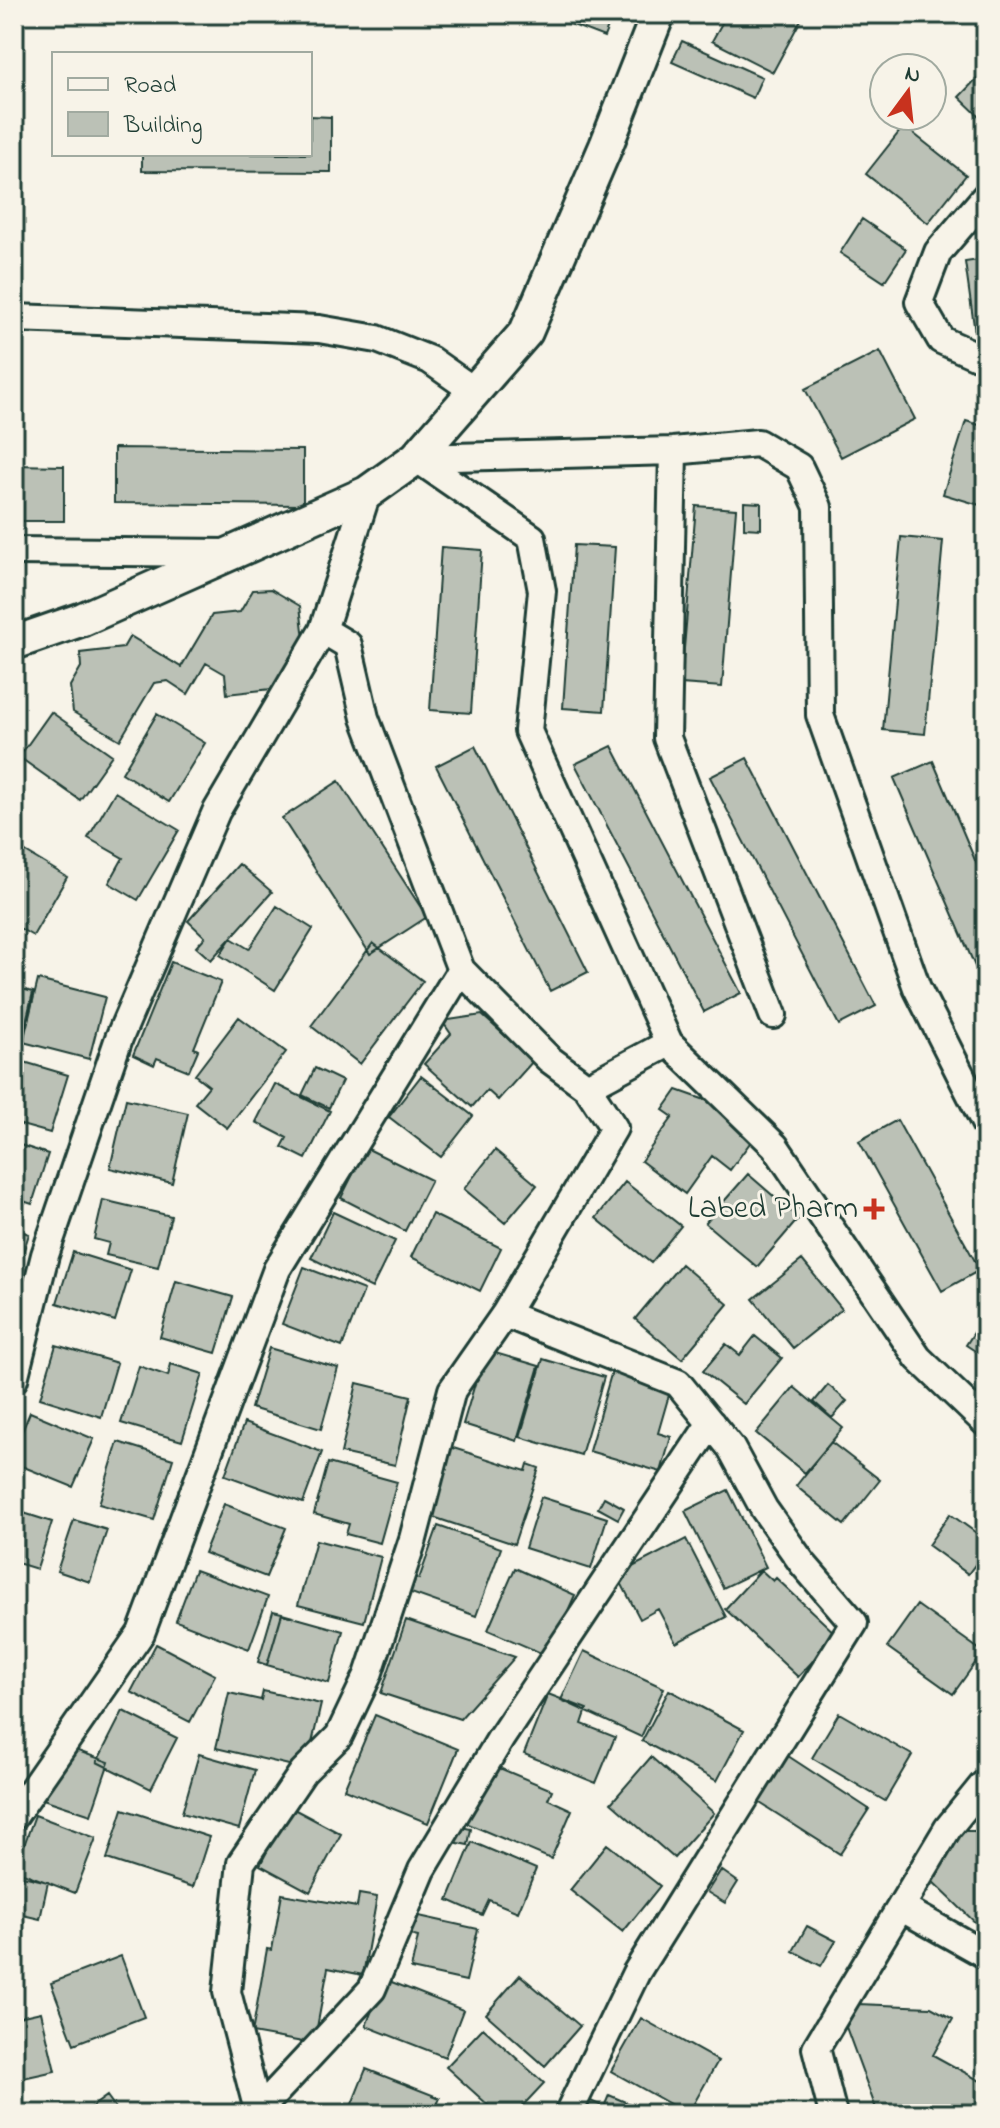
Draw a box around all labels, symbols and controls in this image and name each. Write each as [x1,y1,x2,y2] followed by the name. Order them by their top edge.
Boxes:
[52,52,312,156] legend
[868,52,948,132] north arrow
[901,58,924,93] text: N
[124,69,177,104] text: Road
[123,109,203,144] text: Building
[688,1186,858,1233] place label: Labed Pharm
[865,1200,883,1218] marker: Labed Pharm

